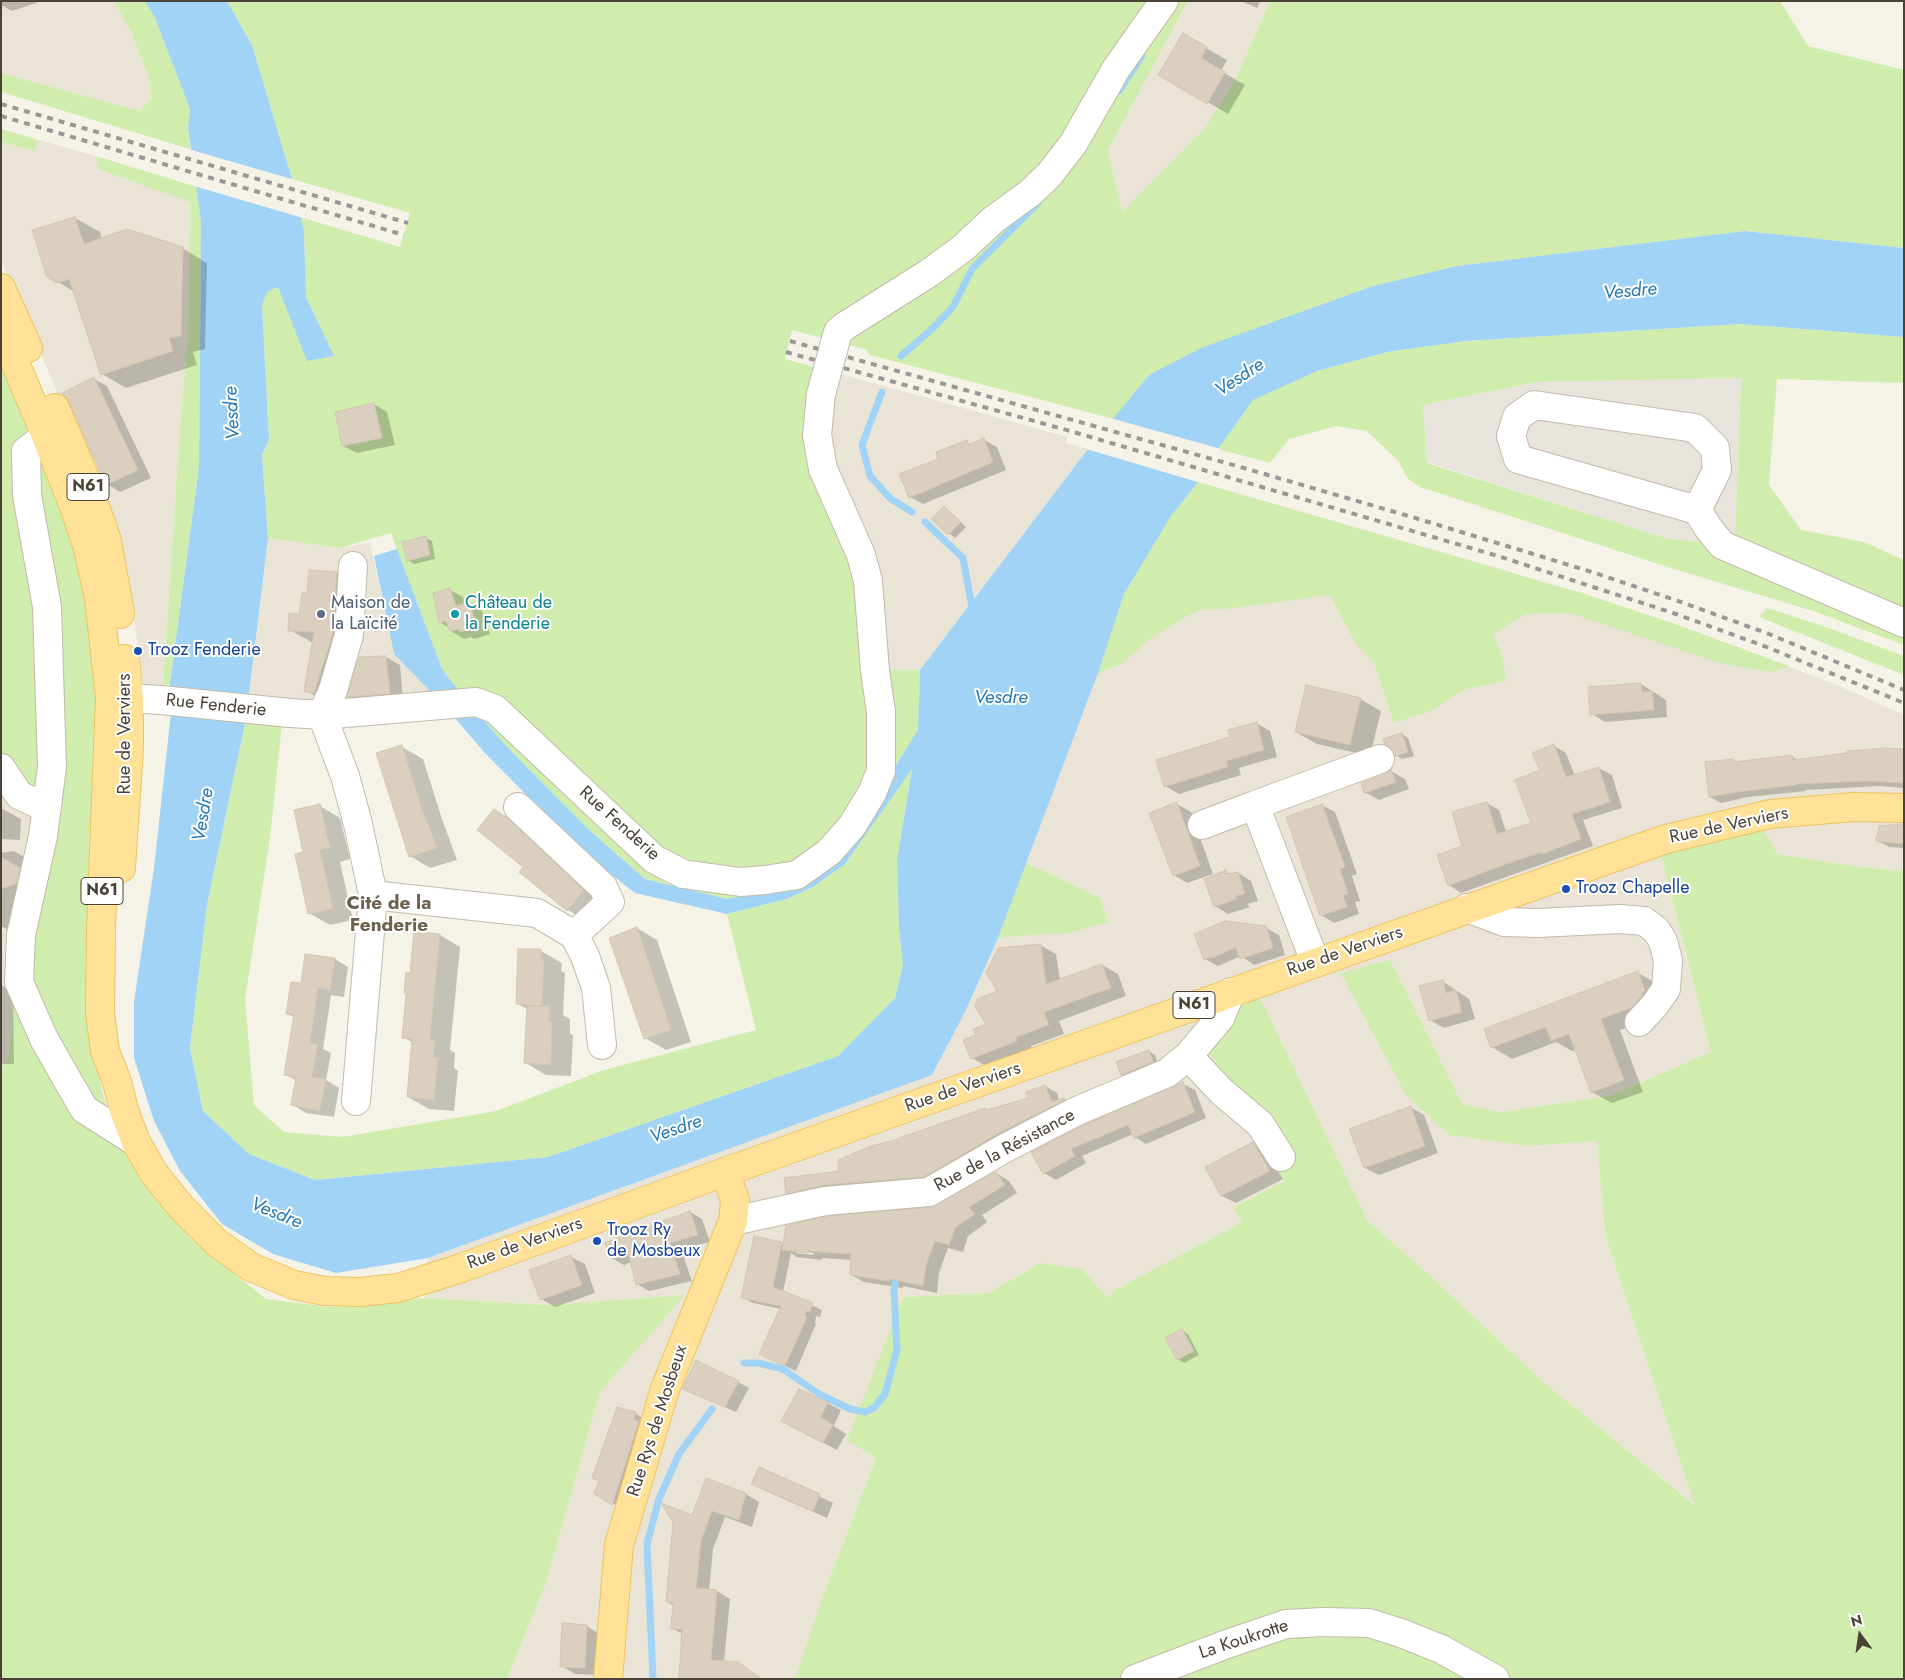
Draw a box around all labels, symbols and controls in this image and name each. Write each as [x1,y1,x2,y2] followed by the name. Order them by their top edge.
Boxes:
[1602,278,1658,306] water label: Vesdre
[1211,354,1269,402] water label: Vesdre
[220,386,246,440] water label: Vesdre
[67,474,109,501] road number: N61
[331,593,410,636] place label: Maison de la Laïcité
[465,593,552,636] place label: Château de la Fenderie
[315,608,327,620] marker: Maison de la Laïcité
[449,608,461,620] marker: Château de la Fenderie
[148,640,261,662] place label: Trooz Fenderie
[132,645,144,657] marker: Trooz Fenderie
[115,674,137,794] street label: Rue de Verviers
[974,687,1028,709] water label: Vesdre
[165,690,267,722] street label: Rue Fenderie
[574,782,664,866] street label: Rue Fenderie
[189,787,219,843] water label: Vesdre
[1668,803,1790,849] street label: Rue de Verviers
[81,878,123,904] road number: N61
[1576,878,1689,900] place label: Trooz Chapelle
[1560,883,1572,895] marker: Trooz Chapelle
[347,893,431,937] district label: Cité de la Fenderie
[1284,922,1406,982] street label: Rue de Verviers
[1173,992,1215,1018] road number: N61
[902,1058,1024,1118] street label: Rue de Verviers
[931,1105,1079,1197] street label: Rue de la Résistance
[647,1110,705,1150] water label: Vesdre
[247,1193,305,1235] water label: Vesdre
[465,1213,585,1275] street label: Rue de Verviers
[607,1220,700,1262] place label: Trooz Ry de Mosbeux
[591,1235,603,1247] marker: Trooz Ry de Mosbeux
[623,1343,693,1499] street label: Rue Rys de Mosbeux
[1849,1609,1864,1631] text: N
[1835,1610,1885,1660] north arrow
[1197,1615,1291,1665] street label: La Koukrotte

